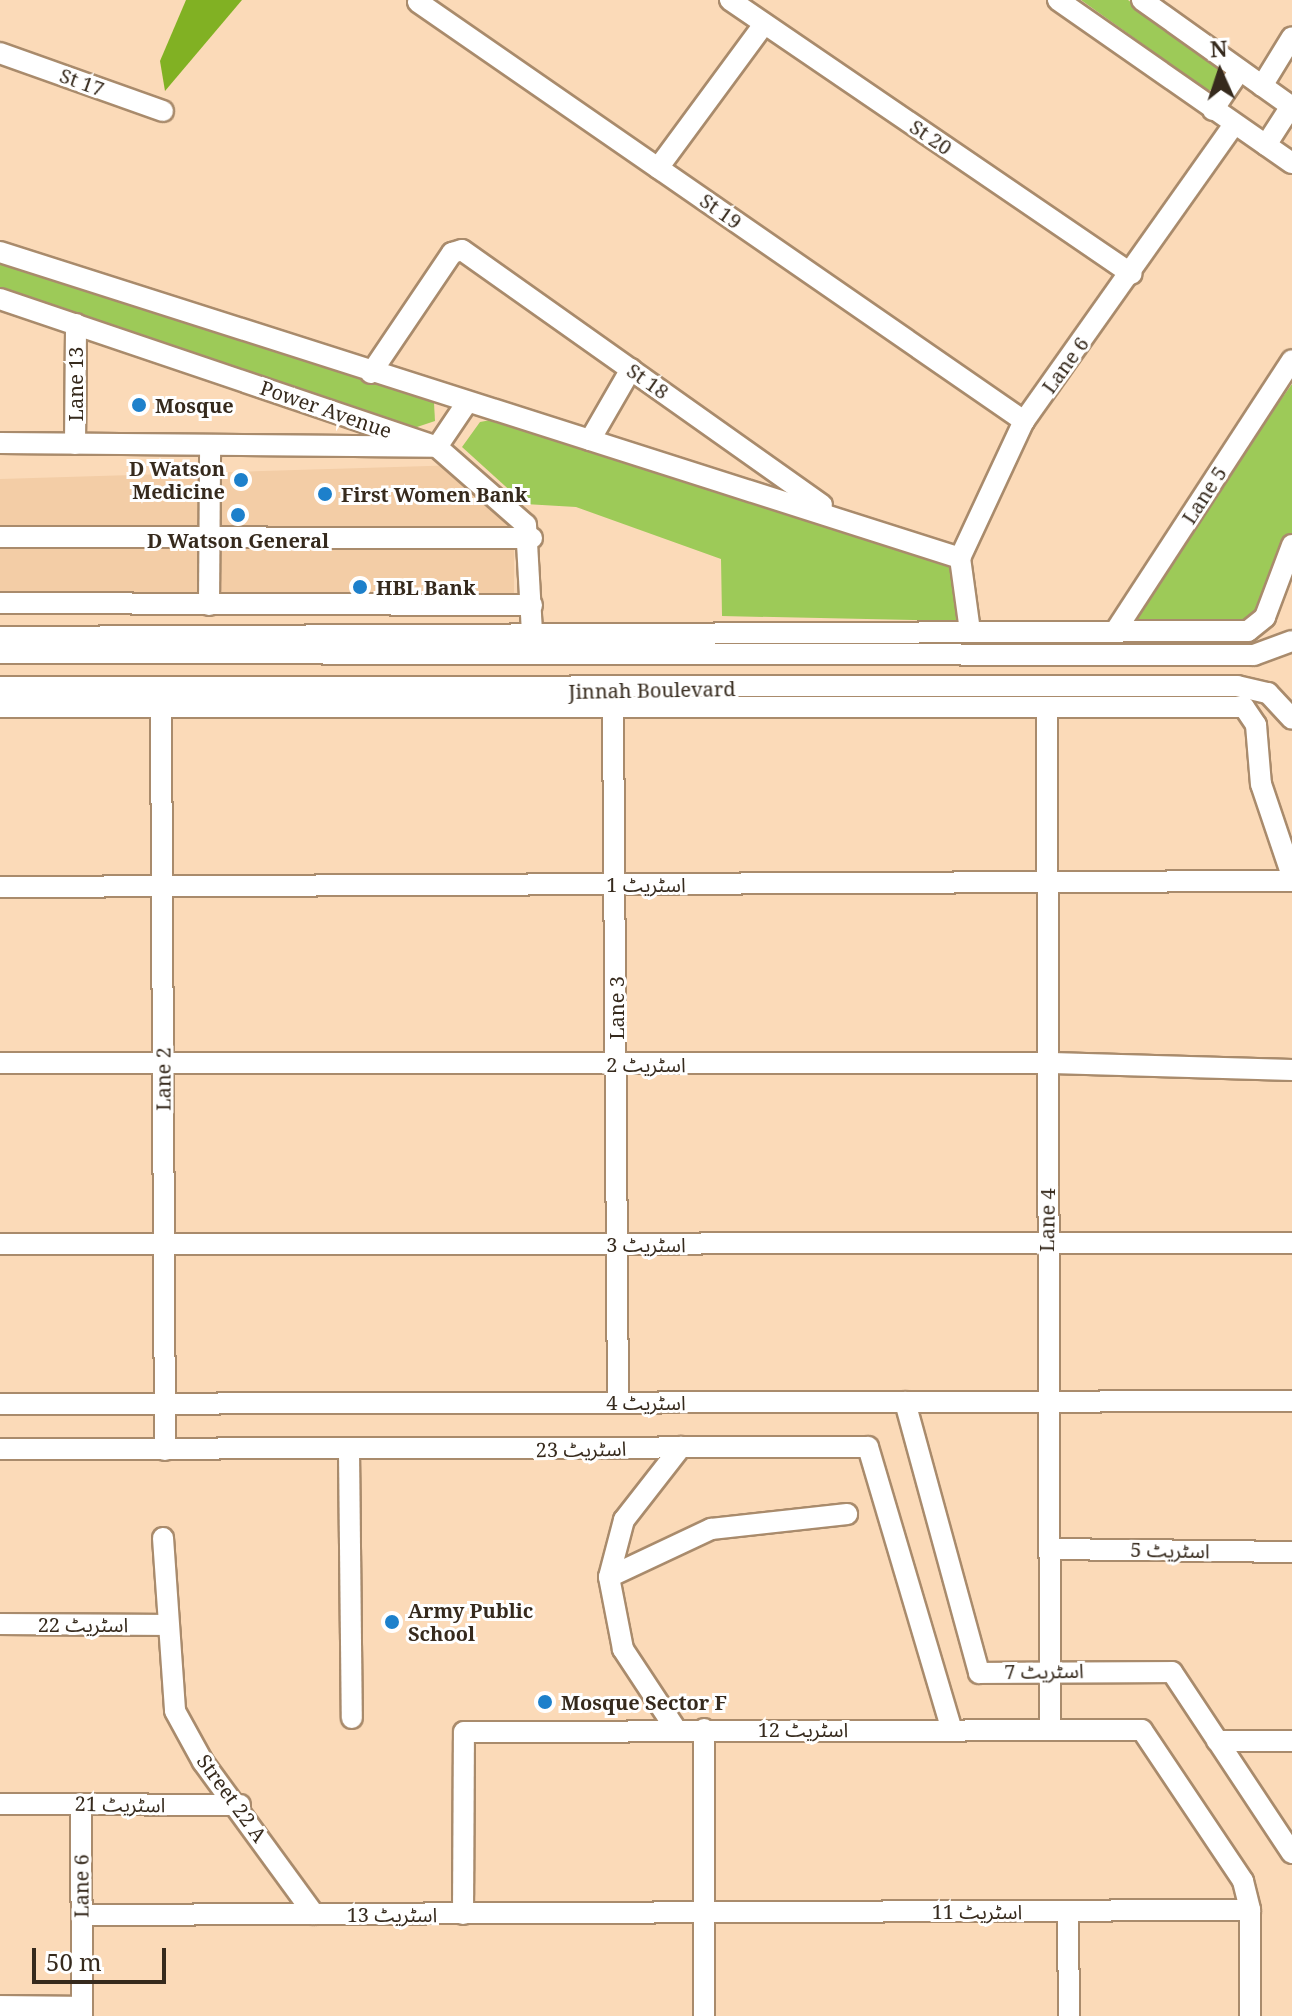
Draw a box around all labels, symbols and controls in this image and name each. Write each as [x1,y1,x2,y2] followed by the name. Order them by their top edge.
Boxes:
[1180,32,1260,112] north arrow
[1209,33,1228,63] text: N
[57,63,107,101] street label: St 17
[905,114,957,160] street label: St 20
[695,188,747,234] street label: St 19
[1037,332,1093,398] street label: Lane 6
[63,347,87,421] street label: Lane 13
[622,358,674,404] street label: St 18
[257,375,395,443] street label: Power Avenue
[155,393,234,417] place label: Mosque
[130,396,148,414] marker: Mosque
[129,456,225,503] place label: D Watson Medicine
[1177,462,1231,528] street label: Lane 5
[232,471,250,489] marker: D Watson Medicine
[341,482,527,506] place label: First Women Bank
[316,485,334,503] marker: First Women Bank
[229,506,247,524] marker: D Watson General
[147,528,329,552] place label: D Watson General
[376,575,476,599] place label: HBL Bank
[351,578,369,596] marker: HBL Bank
[568,677,736,703] street label: Jinnah Boulevard
[606,872,686,896] street label: اسٹریٹ 1
[604,976,628,1040] street label: Lane 3
[151,1047,175,1111] street label: Lane 2
[606,1052,686,1076] street label: اسٹریٹ 2
[1034,1188,1060,1252] street label: Lane 4
[606,1232,686,1256] street label: اسٹریٹ 3
[606,1390,686,1414] street label: اسٹریٹ 4
[535,1436,627,1462] street label: اسٹریٹ 23
[1130,1537,1210,1563] street label: اسٹریٹ 5
[408,1598,533,1645] place label: Army Public School
[38,1612,128,1636] street label: اسٹریٹ 22
[383,1613,401,1631] marker: Army Public School
[1004,1658,1084,1684] street label: اسٹریٹ 7
[561,1690,727,1714] place label: Mosque Sector F
[536,1693,554,1711] marker: Mosque Sector F
[758,1717,848,1741] street label: اسٹریٹ 12
[192,1749,272,1847] street label: Street 22 A
[74,1791,166,1817] street label: اسٹریٹ 21
[69,1854,93,1918] street label: Lane 6
[932,1899,1022,1923] street label: اسٹریٹ 11
[347,1902,437,1926] street label: اسٹریٹ 13
[36,1932,170,1982] scale bar
[46,1945,102,1978] text: 50 m

